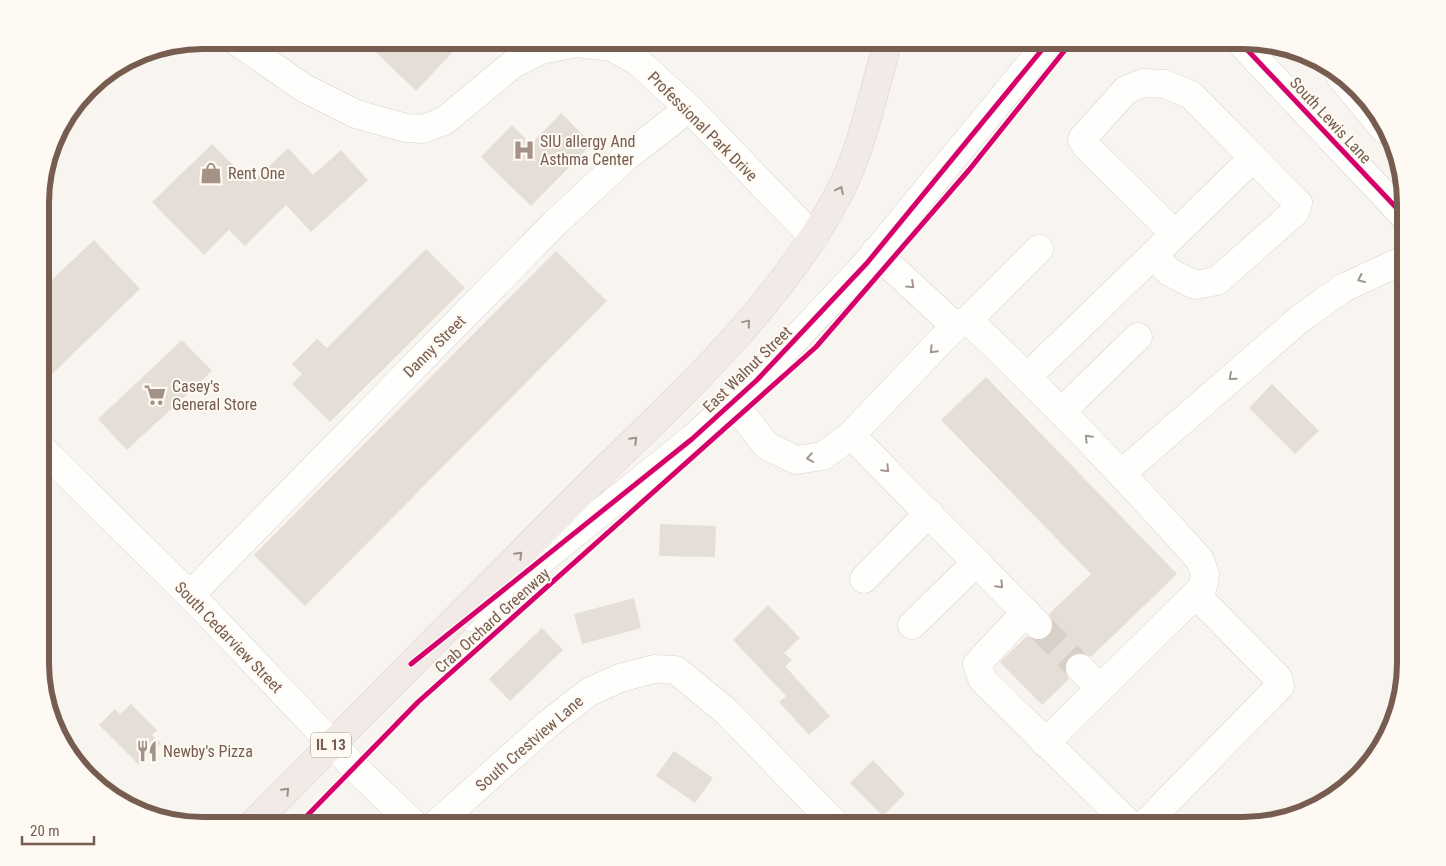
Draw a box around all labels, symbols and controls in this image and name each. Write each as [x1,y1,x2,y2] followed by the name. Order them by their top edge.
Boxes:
[644,68,761,185] street label: Professional Park Drive
[1286,73,1375,167] street label: South Lewis Lane
[540,132,635,169] place label: SIU allergy And Asthma Center
[511,137,537,163] hospital icon: SIU allergy And Asthma Center
[198,160,224,186] shop icon: Rent One
[228,164,285,183] place label: Rent One
[834,187,844,196] one-way arrow
[1357,273,1366,284] one-way arrow
[905,279,914,288] one-way arrow
[399,311,470,381] street label: Danny Street
[742,320,750,329] one-way arrow
[699,322,796,416] street label: East Walnut Street
[930,344,939,353] one-way arrow
[1229,371,1238,380] one-way arrow
[172,377,257,414] place label: Casey's General Store
[142,382,168,408] supermarket icon: Casey's General Store
[1085,435,1094,444] one-way arrow
[629,437,638,446] one-way arrow
[806,452,814,463] one-way arrow
[880,463,889,472] one-way arrow
[514,552,523,561] one-way arrow
[431,564,554,677] street label: Crab Orchard Greenway
[171,578,287,697] street label: South Cedarview Street
[994,579,1003,588] one-way arrow
[472,692,587,795] street label: South Crestview Lane
[311,732,351,758] road number: IL 13
[134,738,160,764] restaurant icon: Newby's Pizza
[163,742,253,761] place label: Newby's Pizza
[280,788,289,797] one-way arrow
[22,814,95,846] scale bar
[30,822,60,840] text: 20 m

